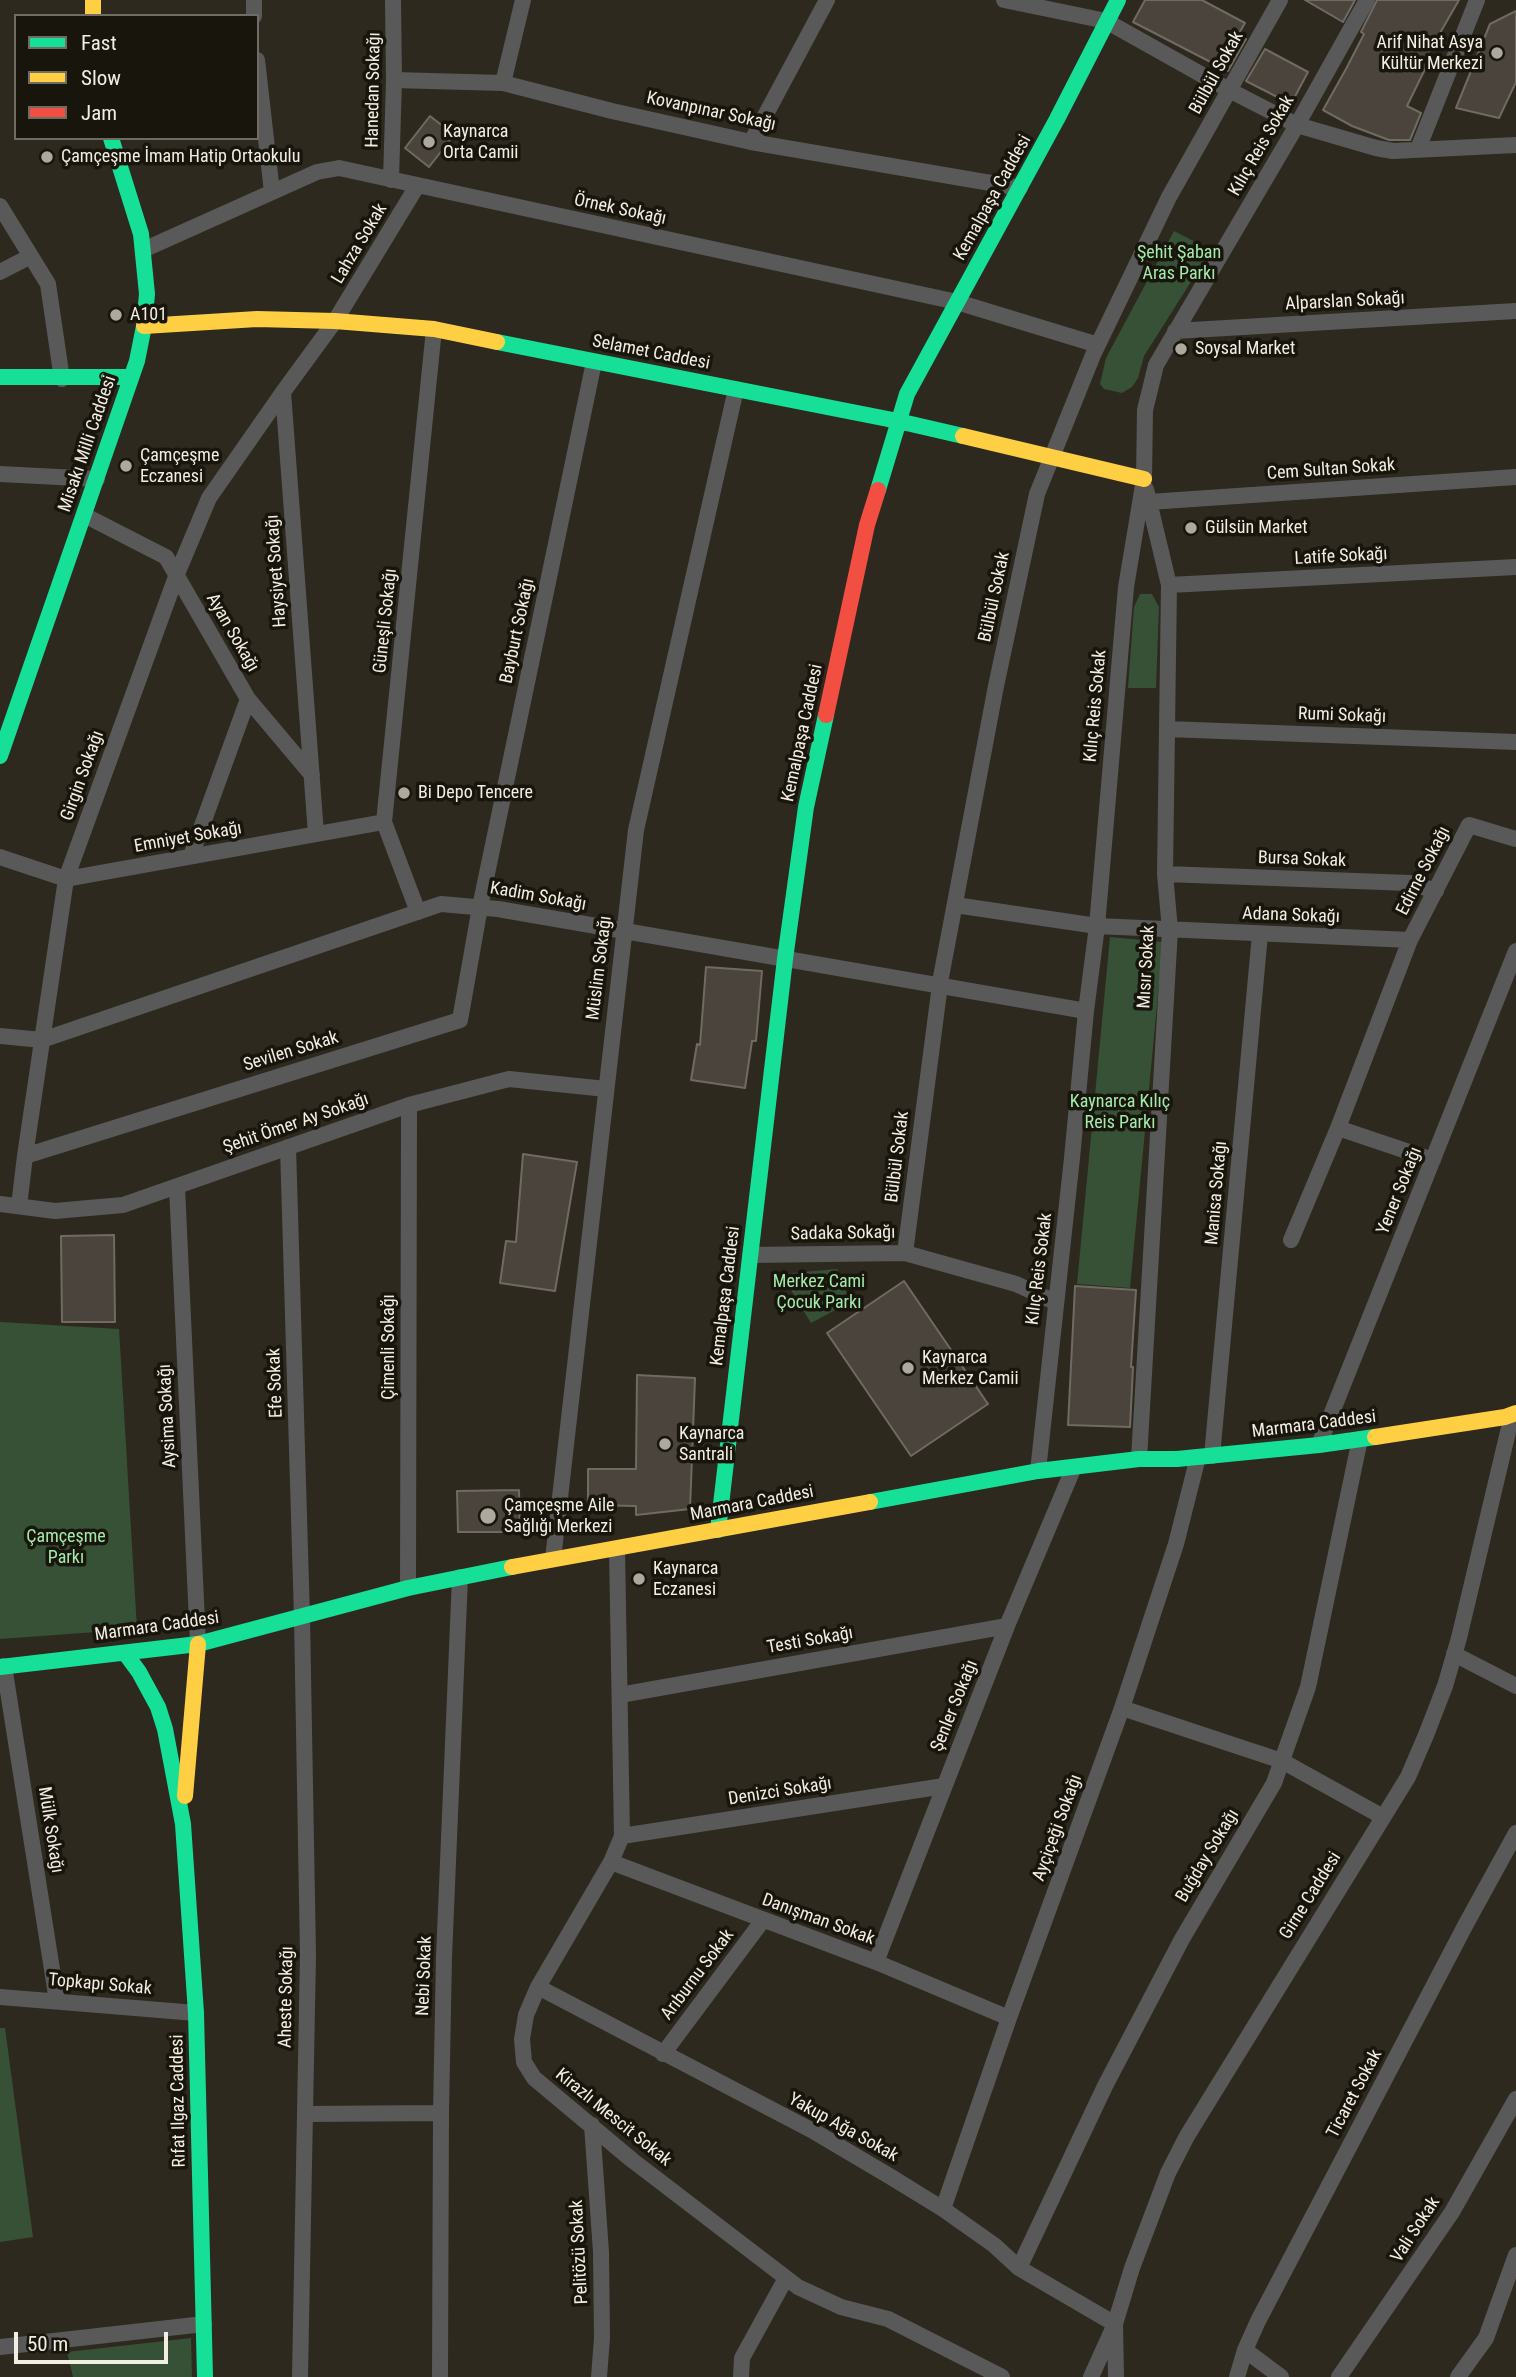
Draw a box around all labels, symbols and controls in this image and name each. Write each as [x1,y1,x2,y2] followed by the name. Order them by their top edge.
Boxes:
[14,14,259,140] legend
[1185,28,1249,118] street label: Bülbül Sokak
[81,31,117,55] text: Fast
[362,32,386,148] street label: Hanedan Sokağı
[1377,32,1483,74] place label: Arif Nihat Asya Kültür Merkezi
[1489,45,1505,61] marker: Arif Nihat Asya Kültür Merkezi
[81,66,121,90] text: Slow
[644,88,778,136] street label: Kovanpınar Sokağı
[1225,92,1299,200] street label: Kılıç Reis Sokak
[81,101,117,125] text: Jam
[443,121,518,164] place label: Kaynarca Orta Camii
[950,131,1036,265] street label: Kemalpaşa Caddesi
[421,134,437,150] marker: Kaynarca Orta Camii
[61,146,300,168] place label: Çamçeşme İmam Hatip Ortaokulu
[39,149,55,165] marker: Çamçeşme İmam Hatip Ortaokulu
[572,190,668,230] street label: Örnek Sokağı
[328,200,392,288] street label: Lahza Sokak
[1137,242,1221,284] park label: Şehit Şaban Aras Parkı
[1285,288,1405,316] street label: Alparslan Sokağı
[130,304,167,326] place label: A101
[108,307,124,323] marker: A101
[590,331,712,375] street label: Selamet Caddesi
[1195,338,1295,360] place label: Soysal Market
[1173,341,1189,357] marker: Soysal Market
[55,373,121,515] street label: Misakı Milli Caddesi
[140,445,219,488] place label: Çamçeşme Eczanesi
[1266,455,1396,485] street label: Cem Sultan Sokak
[118,458,134,474] marker: Çamçeşme Eczanesi
[262,514,292,628] street label: Haysiyet Sokağı
[1205,517,1308,539] place label: Gülsün Market
[1183,520,1199,536] marker: Gülsün Market
[1294,544,1388,570] street label: Latife Sokağı
[975,550,1015,644] street label: Bülbül Sokak
[370,568,402,674] street label: Güneşli Sokağı
[496,576,540,686] street label: Bayburt Sokağı
[201,590,263,676] street label: Ayan Sokağı
[1080,649,1112,763] street label: Kılıç Reis Sokak
[778,662,828,804] street label: Kemalpaşa Caddesi
[1298,704,1386,728] street label: Rumi Sokağı
[57,728,109,824] street label: Girgin Sokağı
[418,782,533,804] place label: Bi Depo Tencere
[396,785,412,801] marker: Bi Depo Tencere
[133,818,243,858] street label: Emniyet Sokağı
[1392,823,1456,919] street label: Edirne Sokağı
[1258,848,1346,872] street label: Bursa Sokak
[488,878,588,916] street label: Kadim Sokağı
[1242,904,1340,928] street label: Adana Sokağı
[583,915,617,1021] street label: Müslim Sokağı
[1134,925,1160,1009] street label: Mısır Sokak
[241,1027,341,1077] street label: Sevilen Sokak
[221,1089,371,1159] street label: Şehit Ömer Ay Sokağı
[1070,1091,1170,1134] park label: Kaynarca Kılıç Reis Parkı
[882,1110,914,1204] street label: Bülbül Sokak
[1202,1140,1232,1246] street label: Manisa Sokağı
[1373,1144,1427,1238] street label: Yener Sokağı
[1022,1212,1058,1326] street label: Kılıç Reis Sokak
[791,1222,895,1246] street label: Sadaka Sokağı
[707,1225,745,1367] street label: Kemalpaşa Caddesi
[773,1271,865,1314] park label: Merkez Cami Çocuk Parkı
[378,1294,400,1400] street label: Çimenli Sokağı
[922,1347,1019,1390] place label: Kaynarca Merkez Camii
[264,1348,288,1418] street label: Efe Sokak
[900,1360,916,1376] marker: Kaynarca Merkez Camii
[154,1363,182,1469] street label: Aysima Sokağı
[1251,1407,1377,1443] street label: Marmara Caddesi
[679,1423,744,1466] place label: Kaynarca Santrali
[657,1436,673,1452] marker: Kaynarca Santrali
[688,1481,816,1527] street label: Marmara Caddesi
[504,1495,615,1538] place label: Çamçeşme Aile Sağlığı Merkezi
[478,1506,498,1526] marker: Çamçeşme Aile Sağlığı Merkezi
[26,1526,106,1568] park label: Çamçeşme Parkı
[653,1558,718,1600] place label: Kaynarca Eczanesi
[631,1571,647,1587] marker: Kaynarca Eczanesi
[93,1608,221,1646] street label: Marmara Caddesi
[765,1623,855,1659] street label: Testi Sokağı
[927,1657,983,1755] street label: Şenler Sokağı
[1029,1772,1087,1884] street label: Ayçiçeği Sokağı
[727,1773,833,1811] street label: Denizci Sokağı
[33,1785,67,1875] street label: Mülk Sokağı
[1172,1806,1244,1906] street label: Buğday Sokağı
[1276,1848,1346,1944] street label: Girne Caddesi
[759,1890,877,1950] street label: Danışman Sokak
[657,1925,739,2025] street label: Arıburnu Sokak
[413,1936,437,2016] street label: Nebi Sokak
[275,1946,299,2048] street label: Aheste Sokağı
[47,1970,153,2000] street label: Topkapı Sokak
[167,2034,191,2168] street label: Rıfat Ilgaz Caddesi
[1323,2046,1387,2142] street label: Ticaret Sokak
[550,2064,676,2172] street label: Kirazlı Mescit Sokak
[784,2089,902,2167] street label: Yakup Ağa Sokak
[1387,2193,1445,2267] street label: Vali Sokak
[566,2199,594,2305] street label: Pelitözü Sokak
[18,2318,172,2362] scale bar
[27,2332,68,2356] text: 50 m

